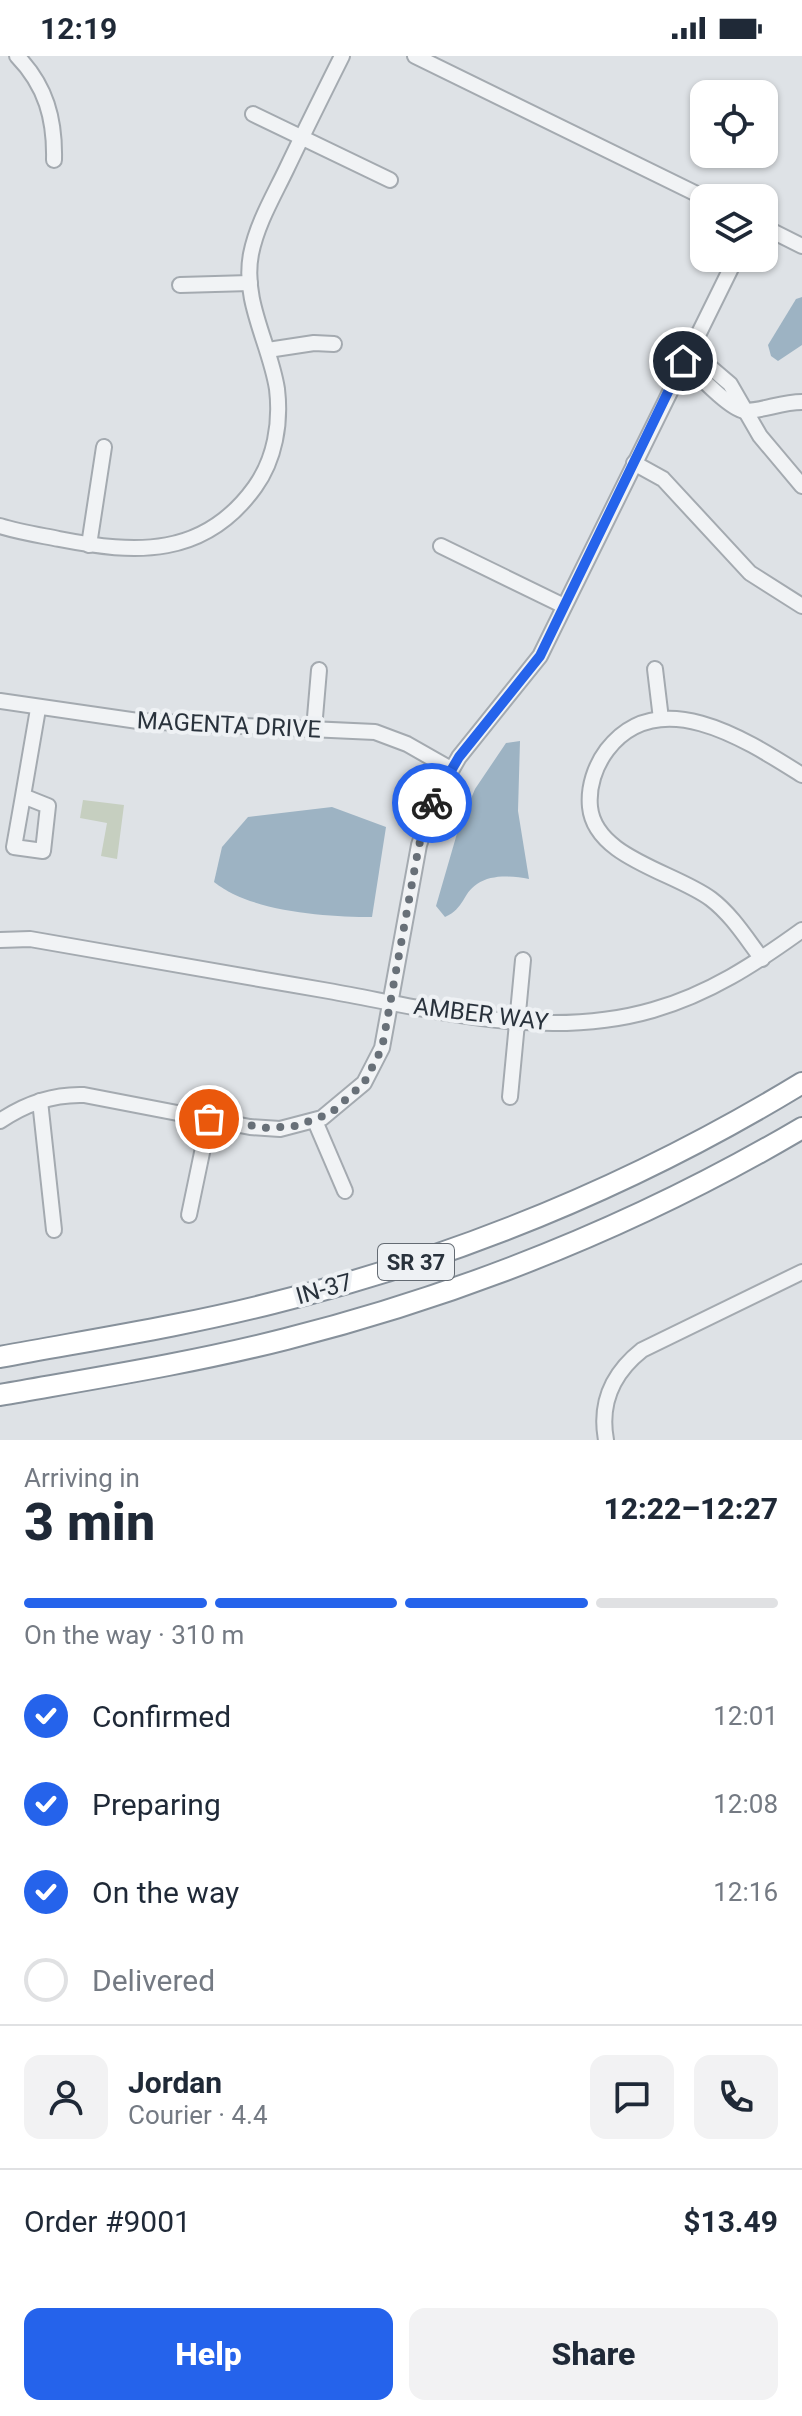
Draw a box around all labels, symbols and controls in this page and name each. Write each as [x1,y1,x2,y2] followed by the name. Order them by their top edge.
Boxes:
[40,11,117,46] text: 12:19
[690,80,778,272] map controls
[690,80,778,168] button: locate
[690,184,778,272] button: layers
[649,327,717,395] pin
[661,339,705,383] icon: home
[136,706,322,744] street label: MAGENTA DRIVE
[392,763,472,843] courier
[410,781,454,825] icon: bike
[412,992,551,1036] street label: AMBER WAY
[175,1085,243,1153] pin
[187,1097,231,1141] icon: bag
[378,1244,454,1280] road number: SR 37
[293,1268,355,1310] street label: IN-37
[24,1463,140,1493] text: Arriving in
[603,1491,778,1526] text: 12:22–12:27
[24,1492,155,1553] text: 3 min
[24,1620,244,1650] text: On the way · 310 m
[24,1694,68,1738] icon: check
[92,1699,231,1734] text: Confirmed
[713,1701,778,1731] text: 12:01
[24,1782,68,1826] icon: check
[92,1787,221,1822] text: Preparing
[713,1789,778,1819] text: 12:08
[24,1870,68,1914] icon: check
[92,1875,239,1910] text: On the way
[713,1877,778,1907] text: 12:16
[92,1963,215,1998] text: Delivered
[24,2055,108,2139] button: person
[590,2055,674,2139] button: chat
[694,2055,778,2139] button: phone
[128,2065,222,2100] text: Jordan
[128,2100,268,2130] text: Courier · 4.4
[24,2204,191,2239] text: Order #9001
[683,2204,778,2239] text: $13.49
[24,2308,393,2400] button: Help
[409,2308,778,2400] button: Share

